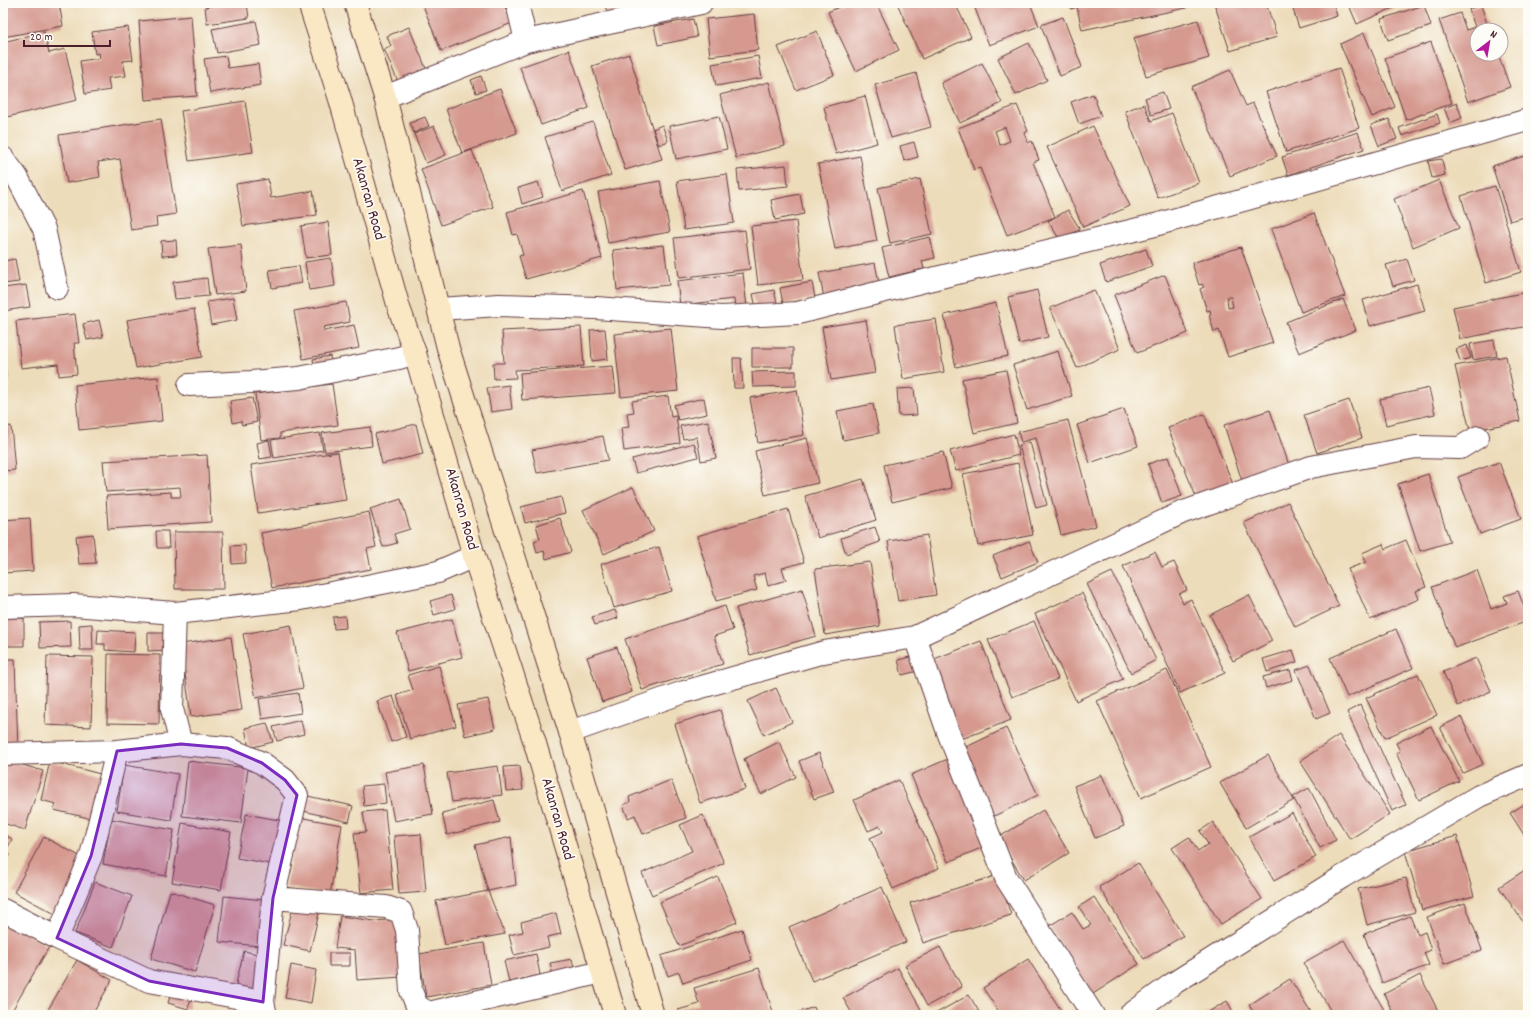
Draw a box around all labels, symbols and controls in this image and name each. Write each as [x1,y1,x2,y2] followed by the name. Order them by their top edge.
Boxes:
[24,22,110,48] scale bar
[1469,22,1509,62] north arrow
[1487,27,1500,44] text: N
[30,29,53,46] text: 20 m
[345,155,391,243] street label: Akanran Road
[438,465,484,553] street label: Akanran Road
[534,775,580,863] street label: Akanran Road

